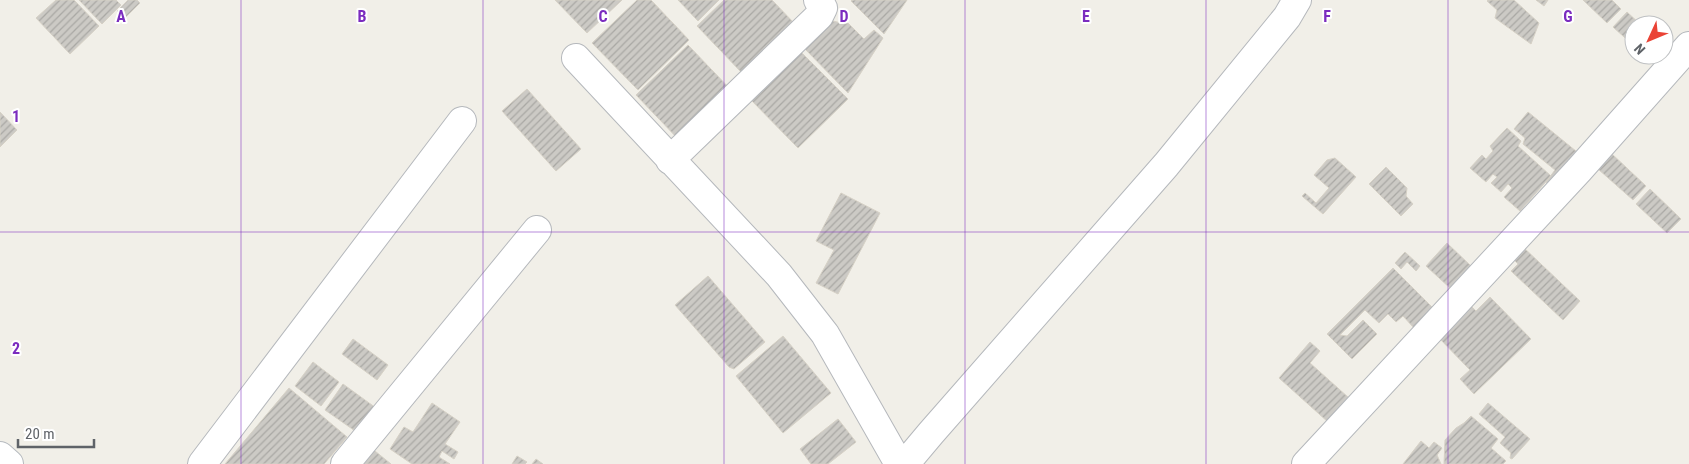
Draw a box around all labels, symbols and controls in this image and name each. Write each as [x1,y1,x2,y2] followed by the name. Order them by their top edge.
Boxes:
[116,7,126,26] text: A
[358,7,367,26] text: B
[598,7,608,26] text: C
[839,7,849,26] text: D
[1082,7,1090,26] text: E
[1323,7,1331,26] text: F
[1563,7,1573,26] text: G
[1624,15,1674,65] north arrow
[1631,40,1648,58] text: N
[12,107,20,126] text: 1
[12,339,20,358] text: 2
[18,416,94,448] scale bar
[25,425,55,443] text: 20 m

